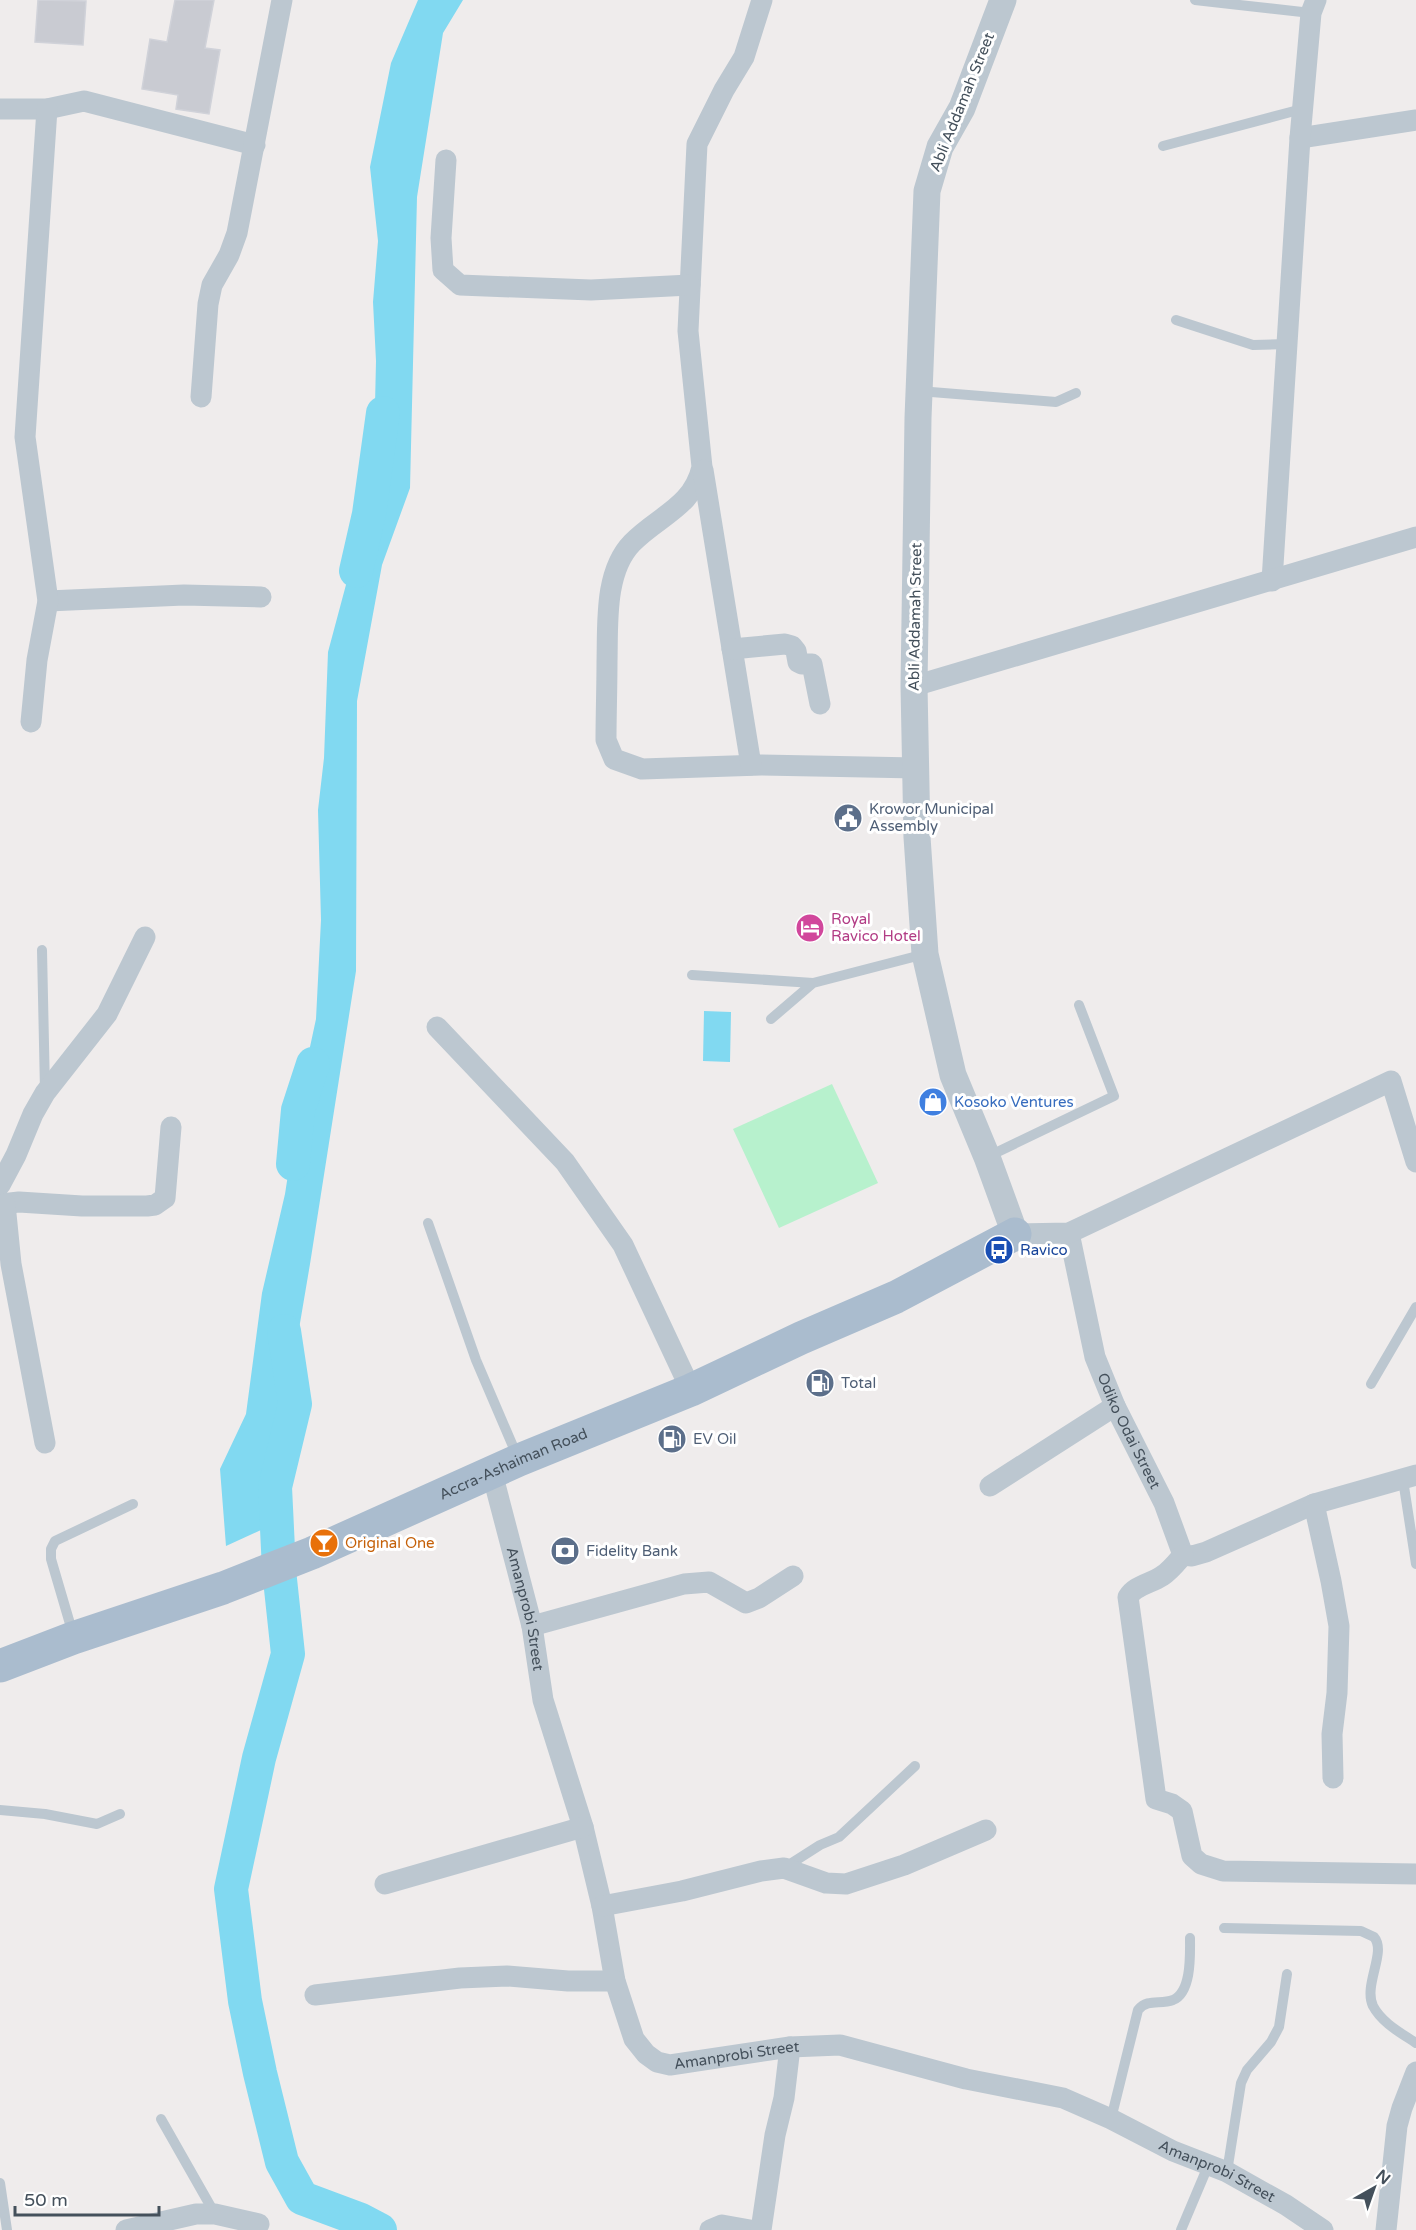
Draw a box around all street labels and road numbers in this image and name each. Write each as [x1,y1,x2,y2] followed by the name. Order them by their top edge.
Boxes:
[926,30,998,174] street label: Abli Addamah Street
[905,542,925,691] street label: Abli Addamah Street
[1093,1370,1164,1492] street label: Odiko Odai Street
[436,1424,590,1504] street label: Accra-Ashaiman Road
[503,1545,548,1672] street label: Amanprobi Street
[673,2038,800,2073] street label: Amanprobi Street
[1156,2136,1279,2206] street label: Amanprobi Street

